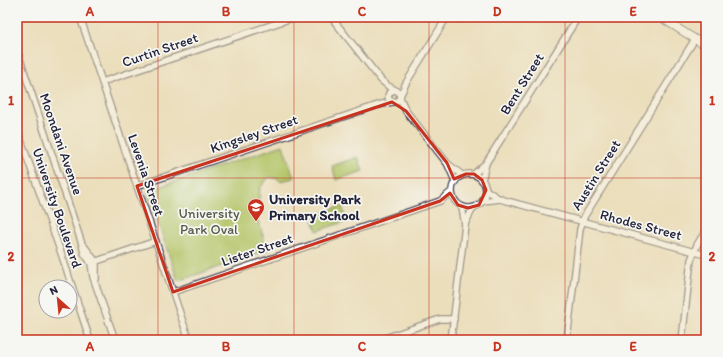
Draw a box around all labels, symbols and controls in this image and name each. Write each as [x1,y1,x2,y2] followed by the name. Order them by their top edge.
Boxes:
[85,4,95,19] text: A
[222,4,231,19] text: B
[358,4,367,19] text: C
[493,4,502,19] text: D
[629,4,637,19] text: E
[120,29,200,71] street label: Curtin Street
[496,50,548,118] street label: Bent Street
[36,91,86,197] street label: Moondani Avenue
[8,93,14,108] text: 1
[709,93,715,108] text: 1
[208,111,300,157] street label: Kingsley Street
[124,132,168,218] street label: Levenia Street
[568,137,624,213] street label: Austin Street
[28,146,86,271] street label: University Boulevard
[269,191,362,224] place label: University Park Primary School
[246,197,266,222] school or university icon: University Park Primary School
[178,205,240,238] park label: University Park Oval
[598,206,684,244] street label: Rhodes Street
[219,230,295,270] street label: Lister Street
[8,249,15,264] text: 2
[709,249,716,264] text: 2
[38,279,78,319] north arrow
[47,283,60,298] text: N
[85,339,95,354] text: A
[222,339,231,354] text: B
[358,339,367,354] text: C
[493,339,502,354] text: D
[629,339,637,354] text: E

